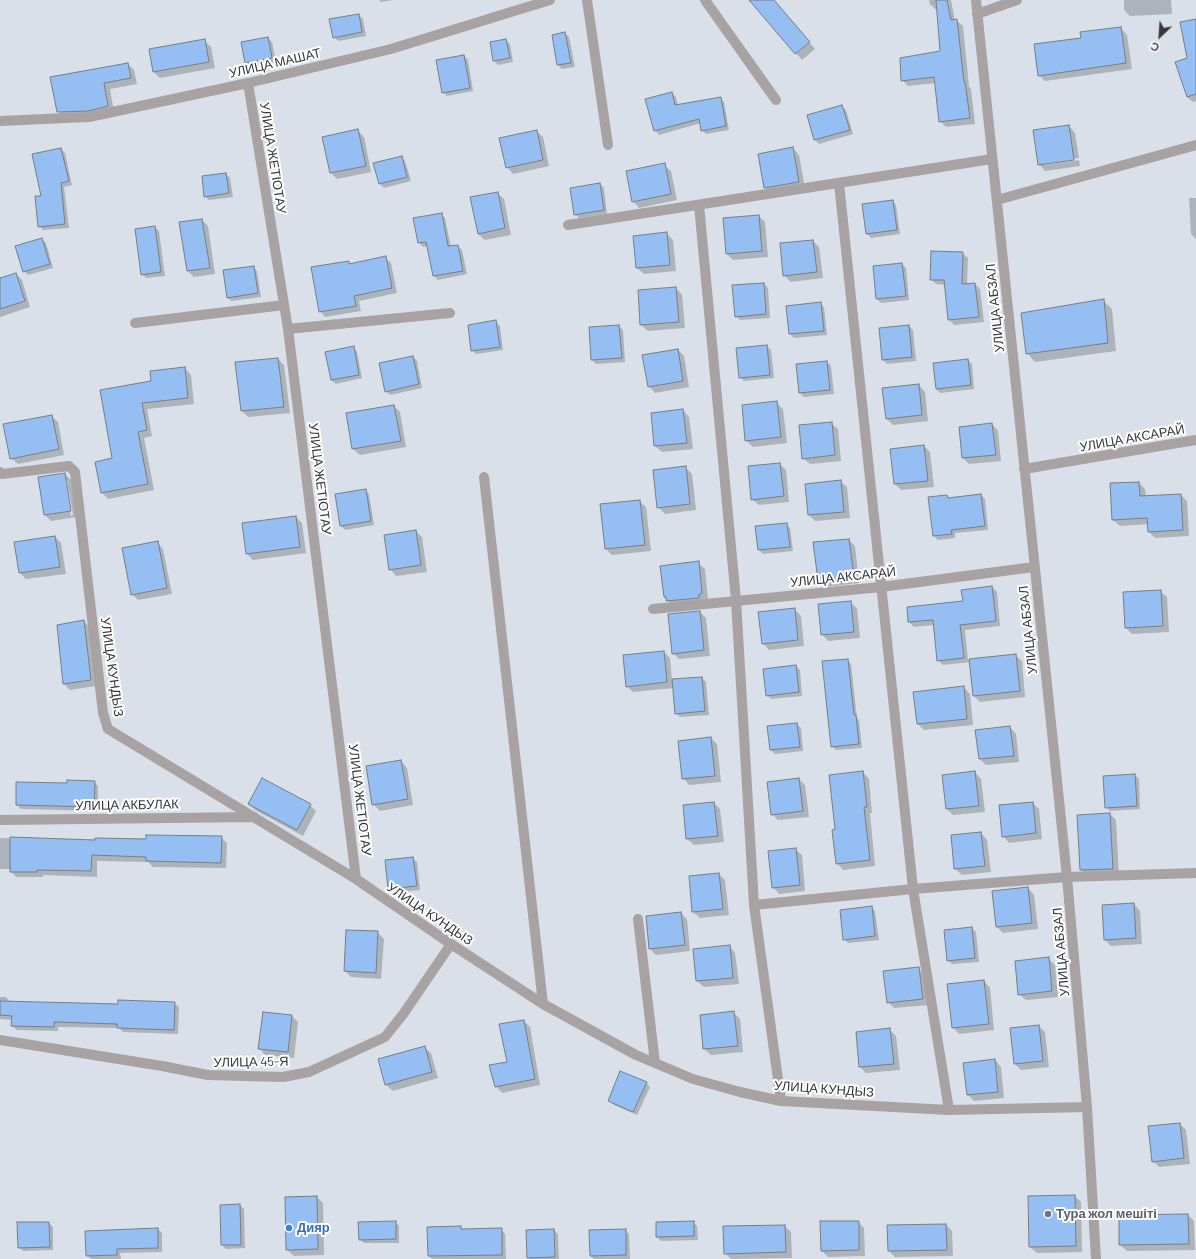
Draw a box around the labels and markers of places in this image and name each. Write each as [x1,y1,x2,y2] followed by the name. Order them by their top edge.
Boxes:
[1056,1206,1157,1222] place label: Тура жол мешіті
[1043,1209,1053,1219] marker: Тура жол мешіті
[297,1220,330,1236] place label: Дияр
[284,1223,294,1233] marker: Дияр

